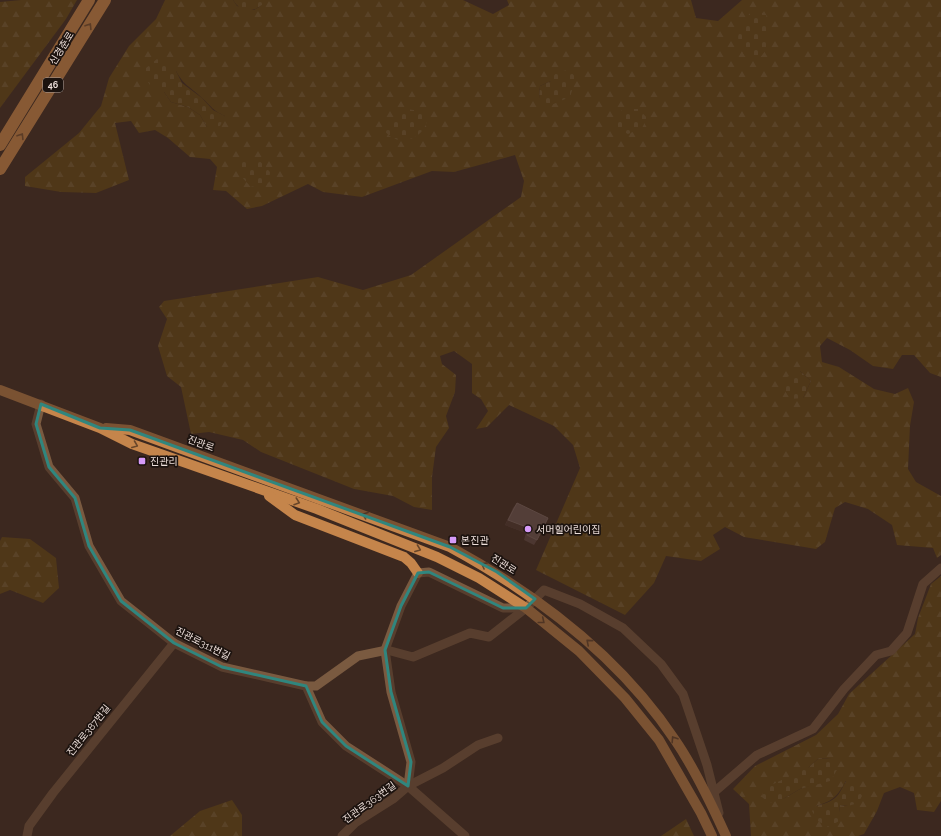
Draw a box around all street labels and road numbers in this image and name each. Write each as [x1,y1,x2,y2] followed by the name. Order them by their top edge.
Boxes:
[47,30,76,67] street label: 신경춘로
[43,78,63,92] road number: 46
[186,434,216,453] street label: 진관로
[489,552,518,576] street label: 진관로
[174,625,232,662] street label: 진관로311번길
[64,703,112,758] street label: 진관로387번길
[341,780,398,825] street label: 진관로363번길

